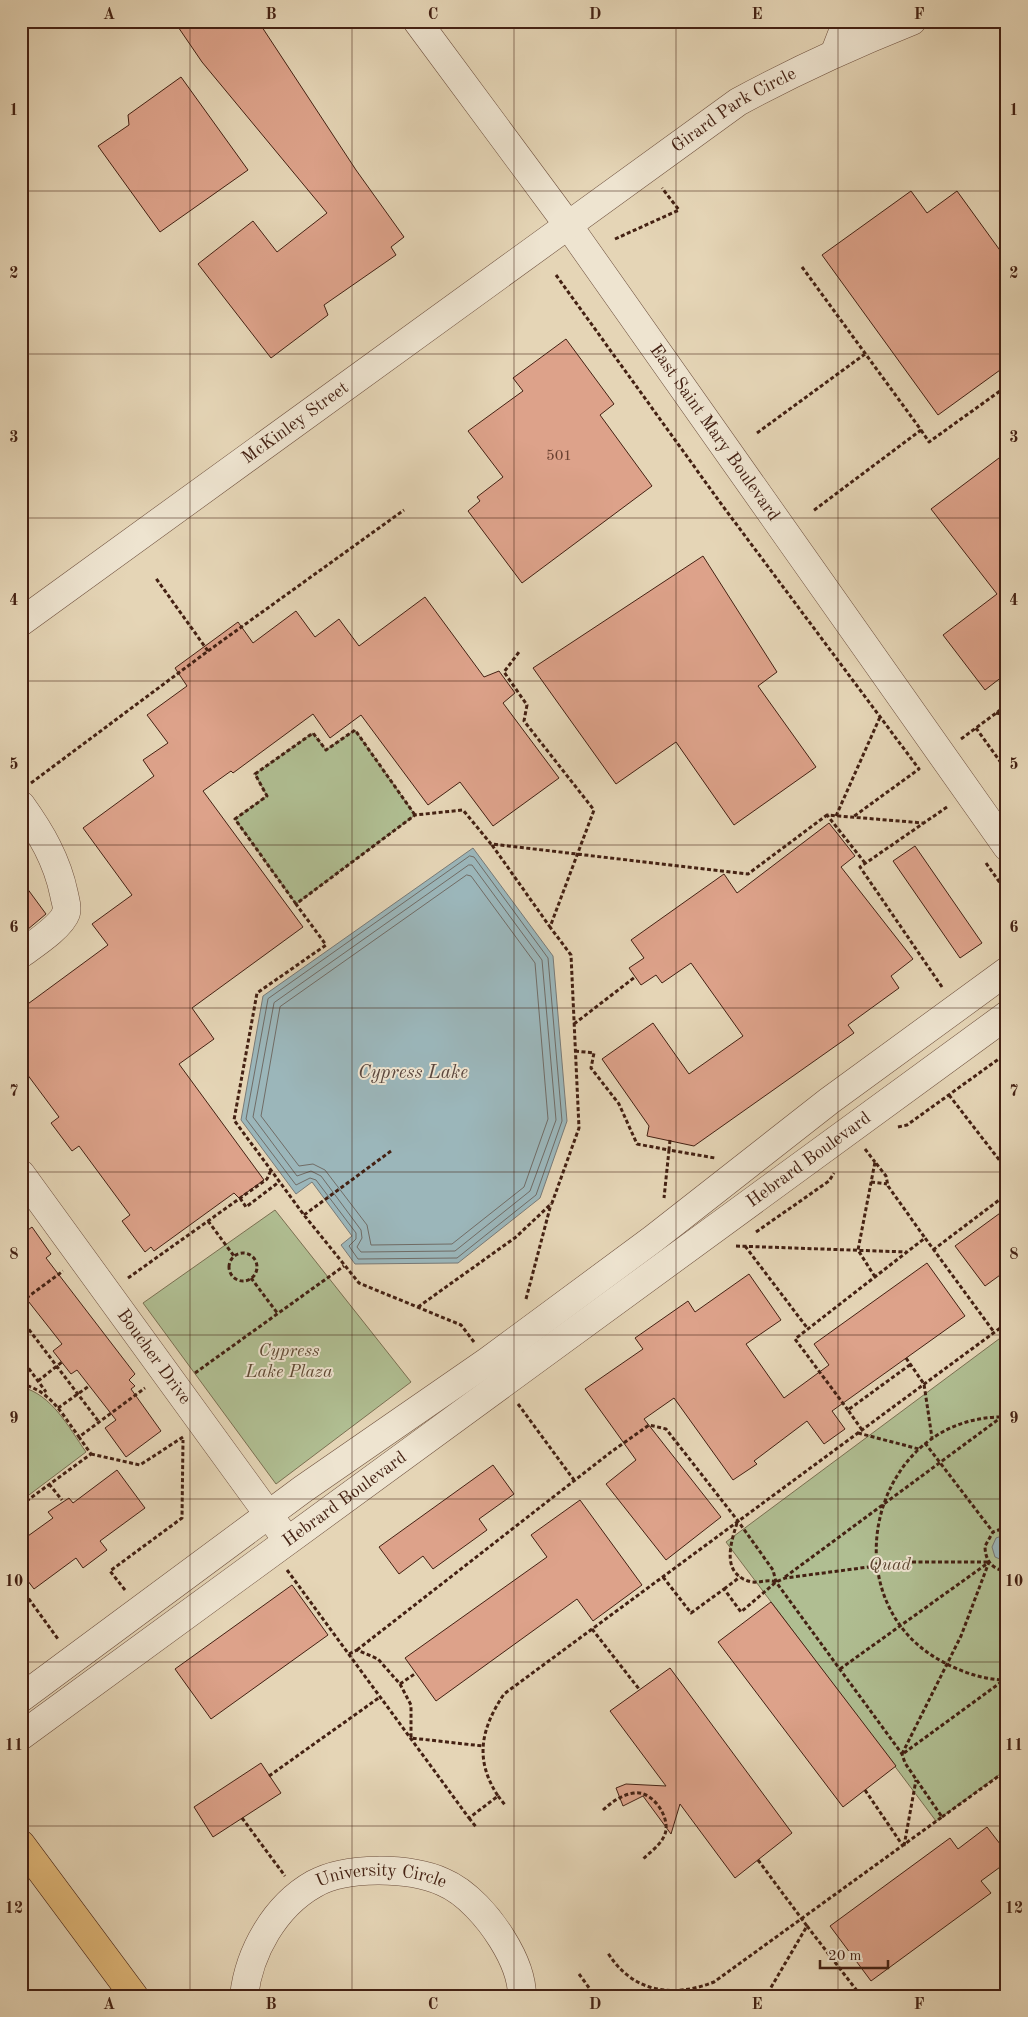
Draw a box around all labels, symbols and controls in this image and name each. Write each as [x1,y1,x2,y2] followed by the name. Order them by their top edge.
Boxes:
[103,7,115,23] text: A
[265,7,277,23] text: B
[428,7,438,23] text: C
[589,7,601,23] text: D
[751,7,763,23] text: E
[914,7,925,23] text: F
[668,65,799,156] street label: Girard Park Circle
[9,103,19,119] text: 1
[1009,103,1019,119] text: 1
[9,266,19,282] text: 2
[1009,266,1019,282] text: 2
[646,341,783,524] street label: East Saint Mary Boulevard
[239,379,352,467] street label: McKinley Street
[9,430,19,446] text: 3
[1009,430,1019,446] text: 3
[546,449,572,464] house number: 501
[9,593,19,609] text: 4
[1009,593,1019,609] text: 4
[9,757,19,773] text: 5
[1009,757,1019,773] text: 5
[9,920,19,936] text: 6
[1009,920,1019,936] text: 6
[358,1064,468,1083] water label: Cypress Lake
[9,1084,19,1100] text: 7
[1009,1084,1019,1100] text: 7
[744,1109,874,1211] street label: Hebrard Boulevard
[9,1247,19,1263] text: 8
[1009,1247,1019,1263] text: 8
[113,1306,194,1408] street label: Boucher Drive
[244,1342,333,1381] park label: Cypress Lake Plaza
[9,1411,19,1427] text: 9
[1009,1411,1019,1427] text: 9
[279,1448,410,1550] street label: Hebrard Boulevard
[869,1556,912,1574] park label: Quad
[5,1574,23,1590] text: 10
[1005,1574,1023,1590] text: 10
[5,1738,23,1754] text: 11
[1005,1738,1023,1754] text: 11
[313,1862,449,1891] street label: University Circle
[5,1901,23,1917] text: 12
[1005,1901,1023,1917] text: 12
[820,1937,888,1969] scale bar
[828,1949,862,1964] text: 20 m
[103,1997,115,2013] text: A
[265,1997,277,2013] text: B
[428,1997,438,2013] text: C
[589,1997,601,2013] text: D
[751,1997,763,2013] text: E
[914,1997,925,2013] text: F

